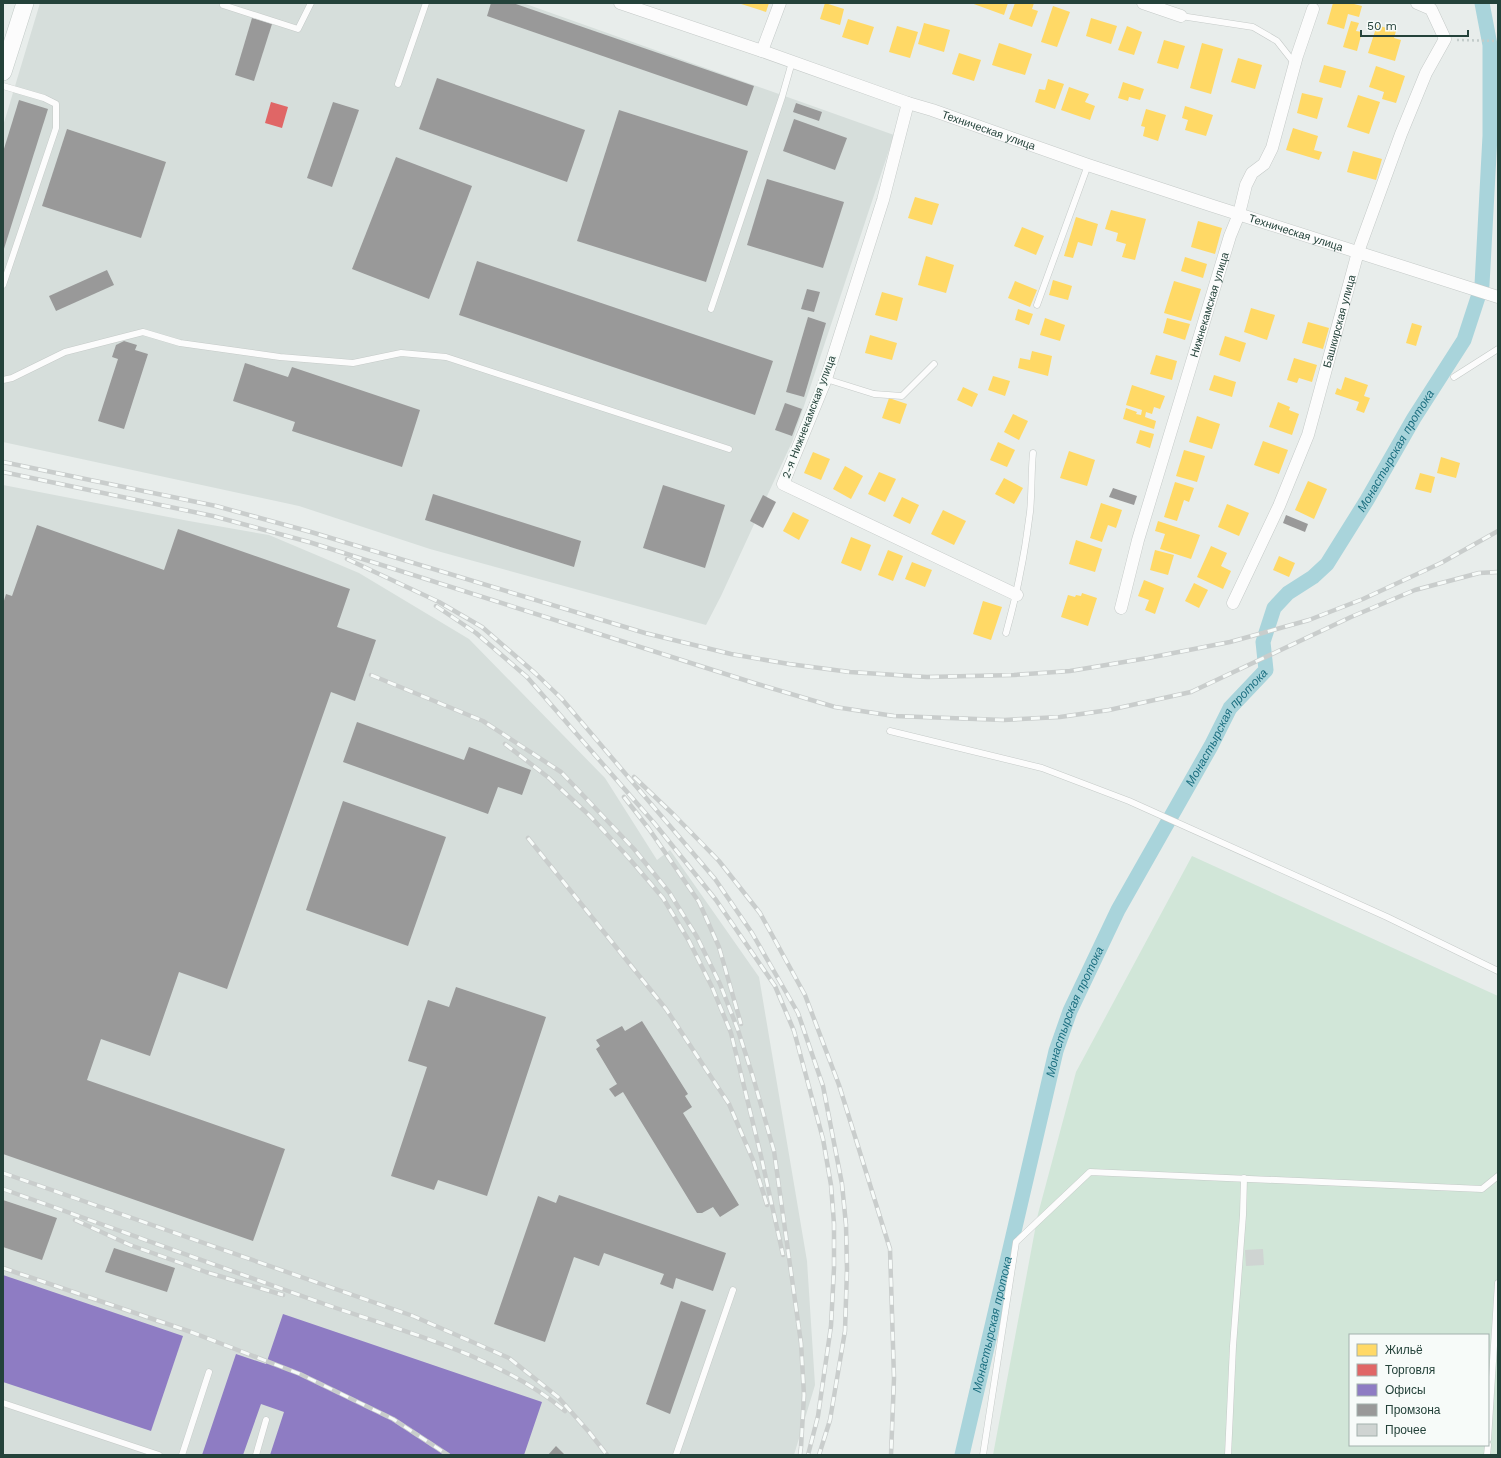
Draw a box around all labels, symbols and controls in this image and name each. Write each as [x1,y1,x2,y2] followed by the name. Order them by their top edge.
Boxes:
[1361,12,1468,38] scale bar
[1367,19,1397,33] text: 50 m
[940,108,1038,153] street label: Техническая улица
[1247,211,1346,254] street label: Техническая улица
[1187,250,1232,359] street label: Нижнекамская улица
[1320,272,1358,369] street label: Башкирская улица
[780,353,839,480] street label: 2-я Нижнекамская улица
[1354,387,1437,514] water label: Монастырская протока
[1183,665,1271,789] water label: Монастырская протока
[1043,944,1107,1078] water label: Монастырская протока
[970,1255,1015,1394] water label: Монастырская протока
[1349,1334,1489,1446] legend
[1385,1343,1423,1357] text: Жильё
[1385,1363,1435,1377] text: Торговля
[1385,1383,1426,1397] text: Офисы
[1385,1403,1441,1417] text: Промзона
[1385,1423,1427,1437] text: Прочее

